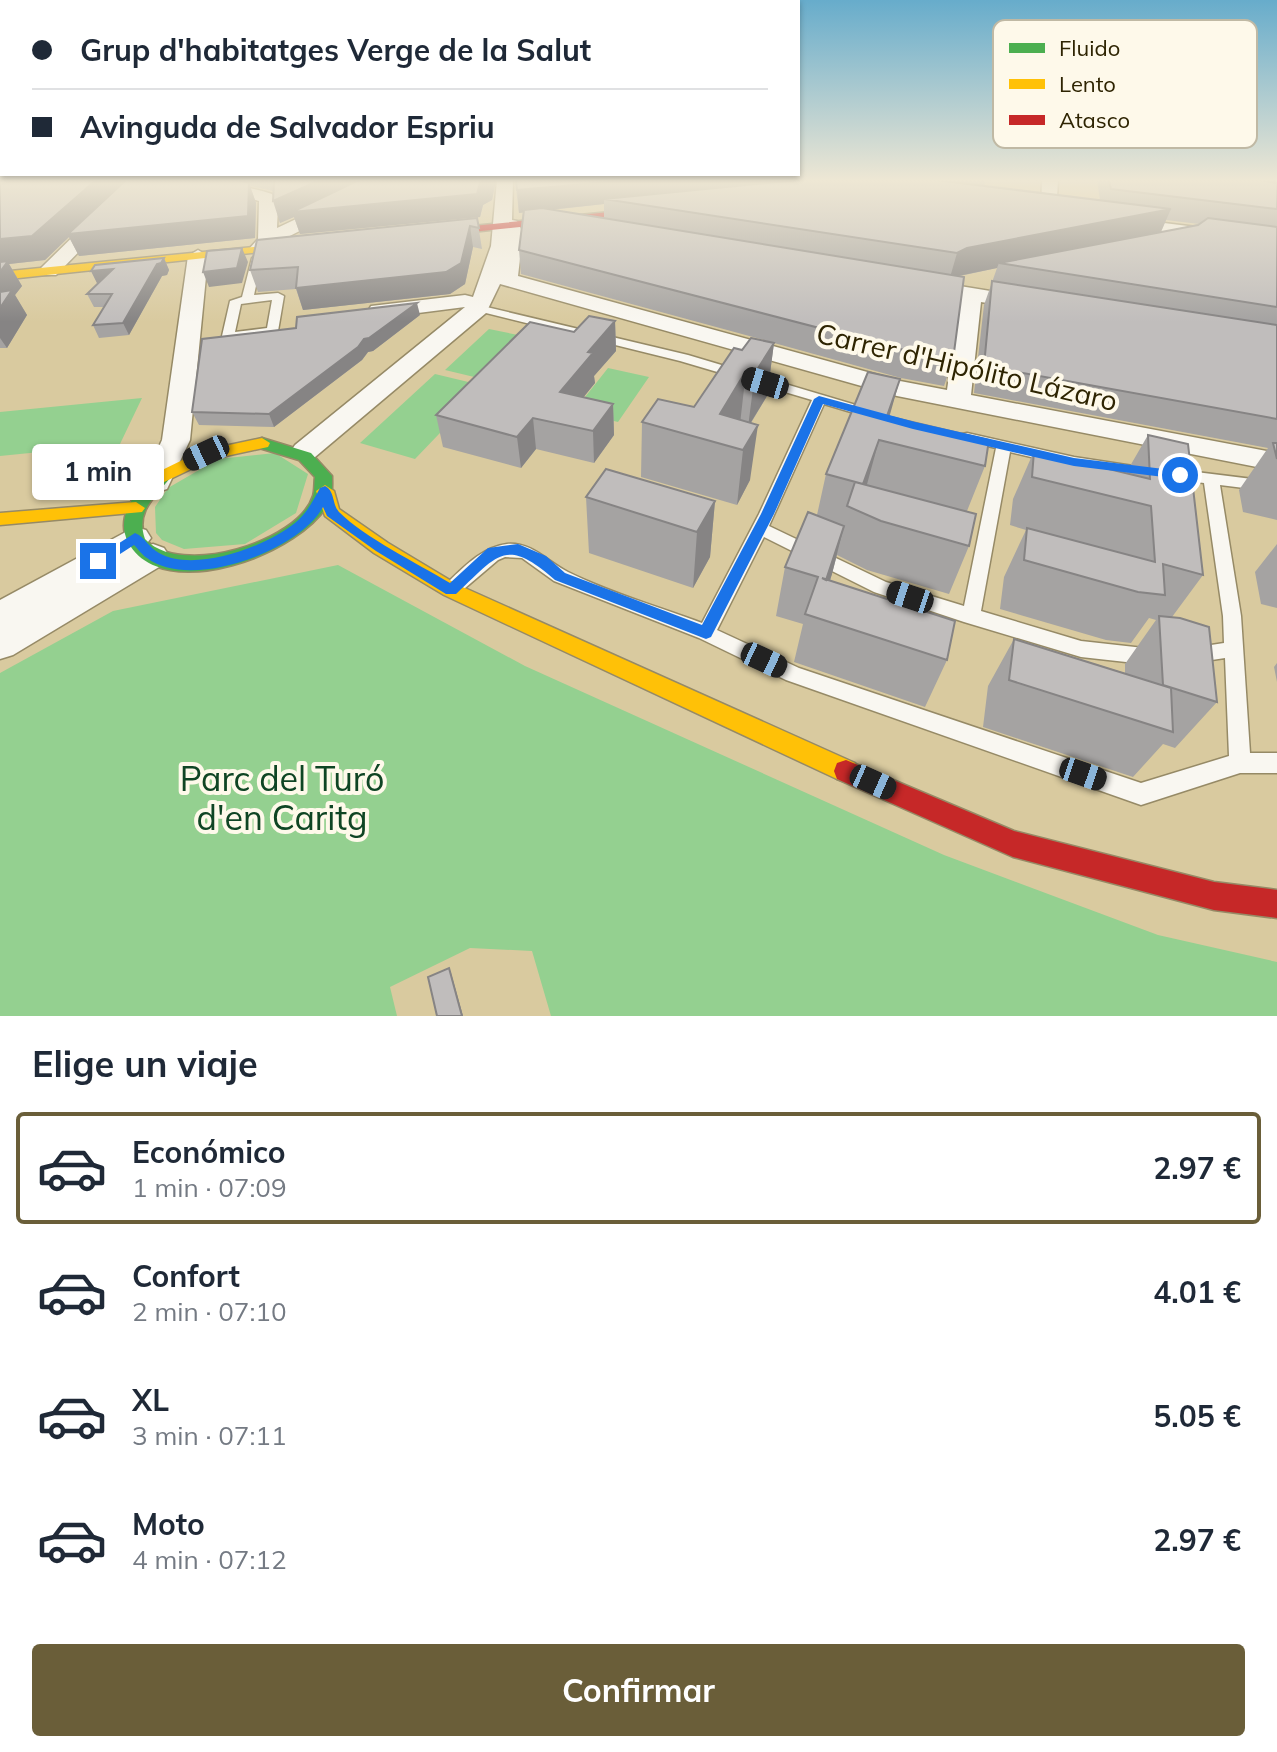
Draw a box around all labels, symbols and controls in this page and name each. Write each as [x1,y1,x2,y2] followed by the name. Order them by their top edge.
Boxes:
[993,20,1257,148] legend
[80,31,591,69] text: Grup d'habitatges Verge de la Salut
[1059,34,1120,62] text: Fluido
[1059,70,1116,98] text: Lento
[1059,106,1130,134] text: Atasco
[80,108,495,146] text: Avinguda de Salvador Espriu
[813,315,1121,418] street label: Carrer d'Hipólito Lázaro
[739,365,791,401] car
[179,432,233,474] car
[32,445,164,501] callout: 1 min
[64,455,132,488] text: 1 min
[1162,457,1198,493] route start
[80,543,116,579] route end
[883,578,937,616] car
[737,639,791,681] car
[1056,755,1110,793] car
[180,757,384,839] park label: Parc del Turó d'en Caritg
[846,761,900,803] car
[32,1041,258,1086] text: Elige un viaje
[36,1132,108,1204] icon: car
[132,1133,286,1171] text: Económico
[1153,1149,1241,1187] text: 2.97 €
[132,1171,287,1204] text: 1 min · 07:09
[36,1256,108,1328] icon: car
[132,1257,240,1295] text: Confort
[1153,1273,1241,1311] text: 4.01 €
[132,1295,287,1328] text: 2 min · 07:10
[36,1380,108,1452] icon: car
[132,1381,169,1419] text: XL
[1153,1397,1241,1435] text: 5.05 €
[132,1419,287,1452] text: 3 min · 07:11
[36,1504,108,1576] icon: car
[132,1505,205,1543] text: Moto
[1153,1521,1241,1559] text: 2.97 €
[132,1543,287,1576] text: 4 min · 07:12
[32,1644,1245,1736] button: Confirmar

